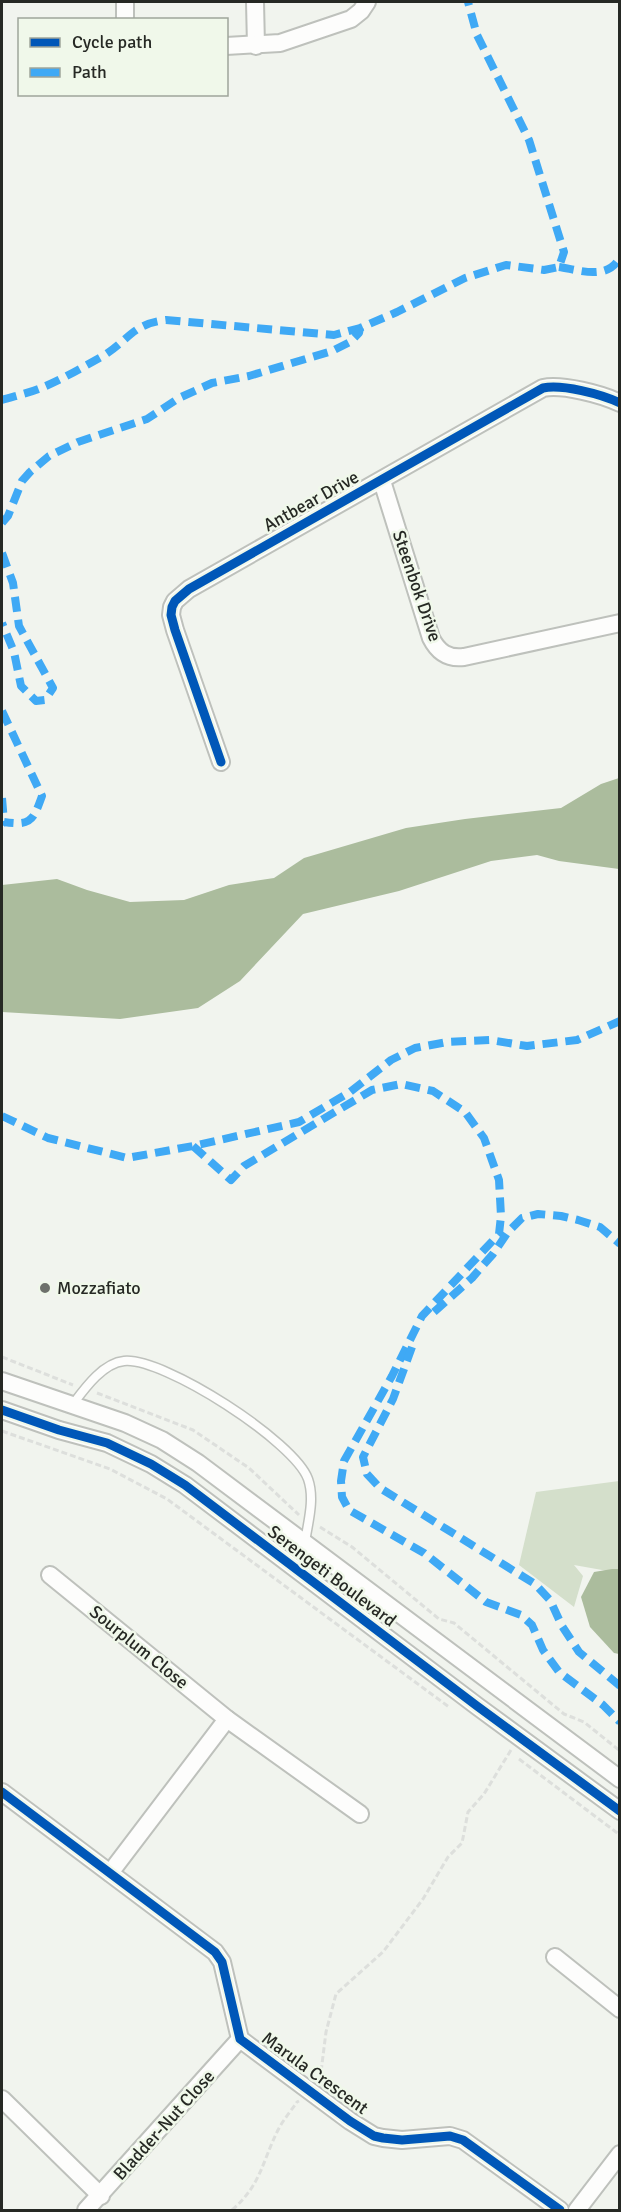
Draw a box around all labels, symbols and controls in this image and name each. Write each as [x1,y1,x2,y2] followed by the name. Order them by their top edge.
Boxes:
[18,18,228,96] legend
[72,31,152,53] text: Cycle path
[72,61,107,83] text: Path
[259,466,363,536] street label: Antbear Drive
[388,528,446,644] street label: Steenbok Drive
[57,1277,141,1299] place label: Mozzafiato
[38,1281,52,1295] marker: Mozzafiato
[263,1521,401,1631] street label: Serengeti Boulevard
[85,1600,193,1694] street label: Sourplum Close
[258,2027,372,2119] street label: Marula Crescent
[109,2065,219,2185] street label: Bladder-Nut Close

